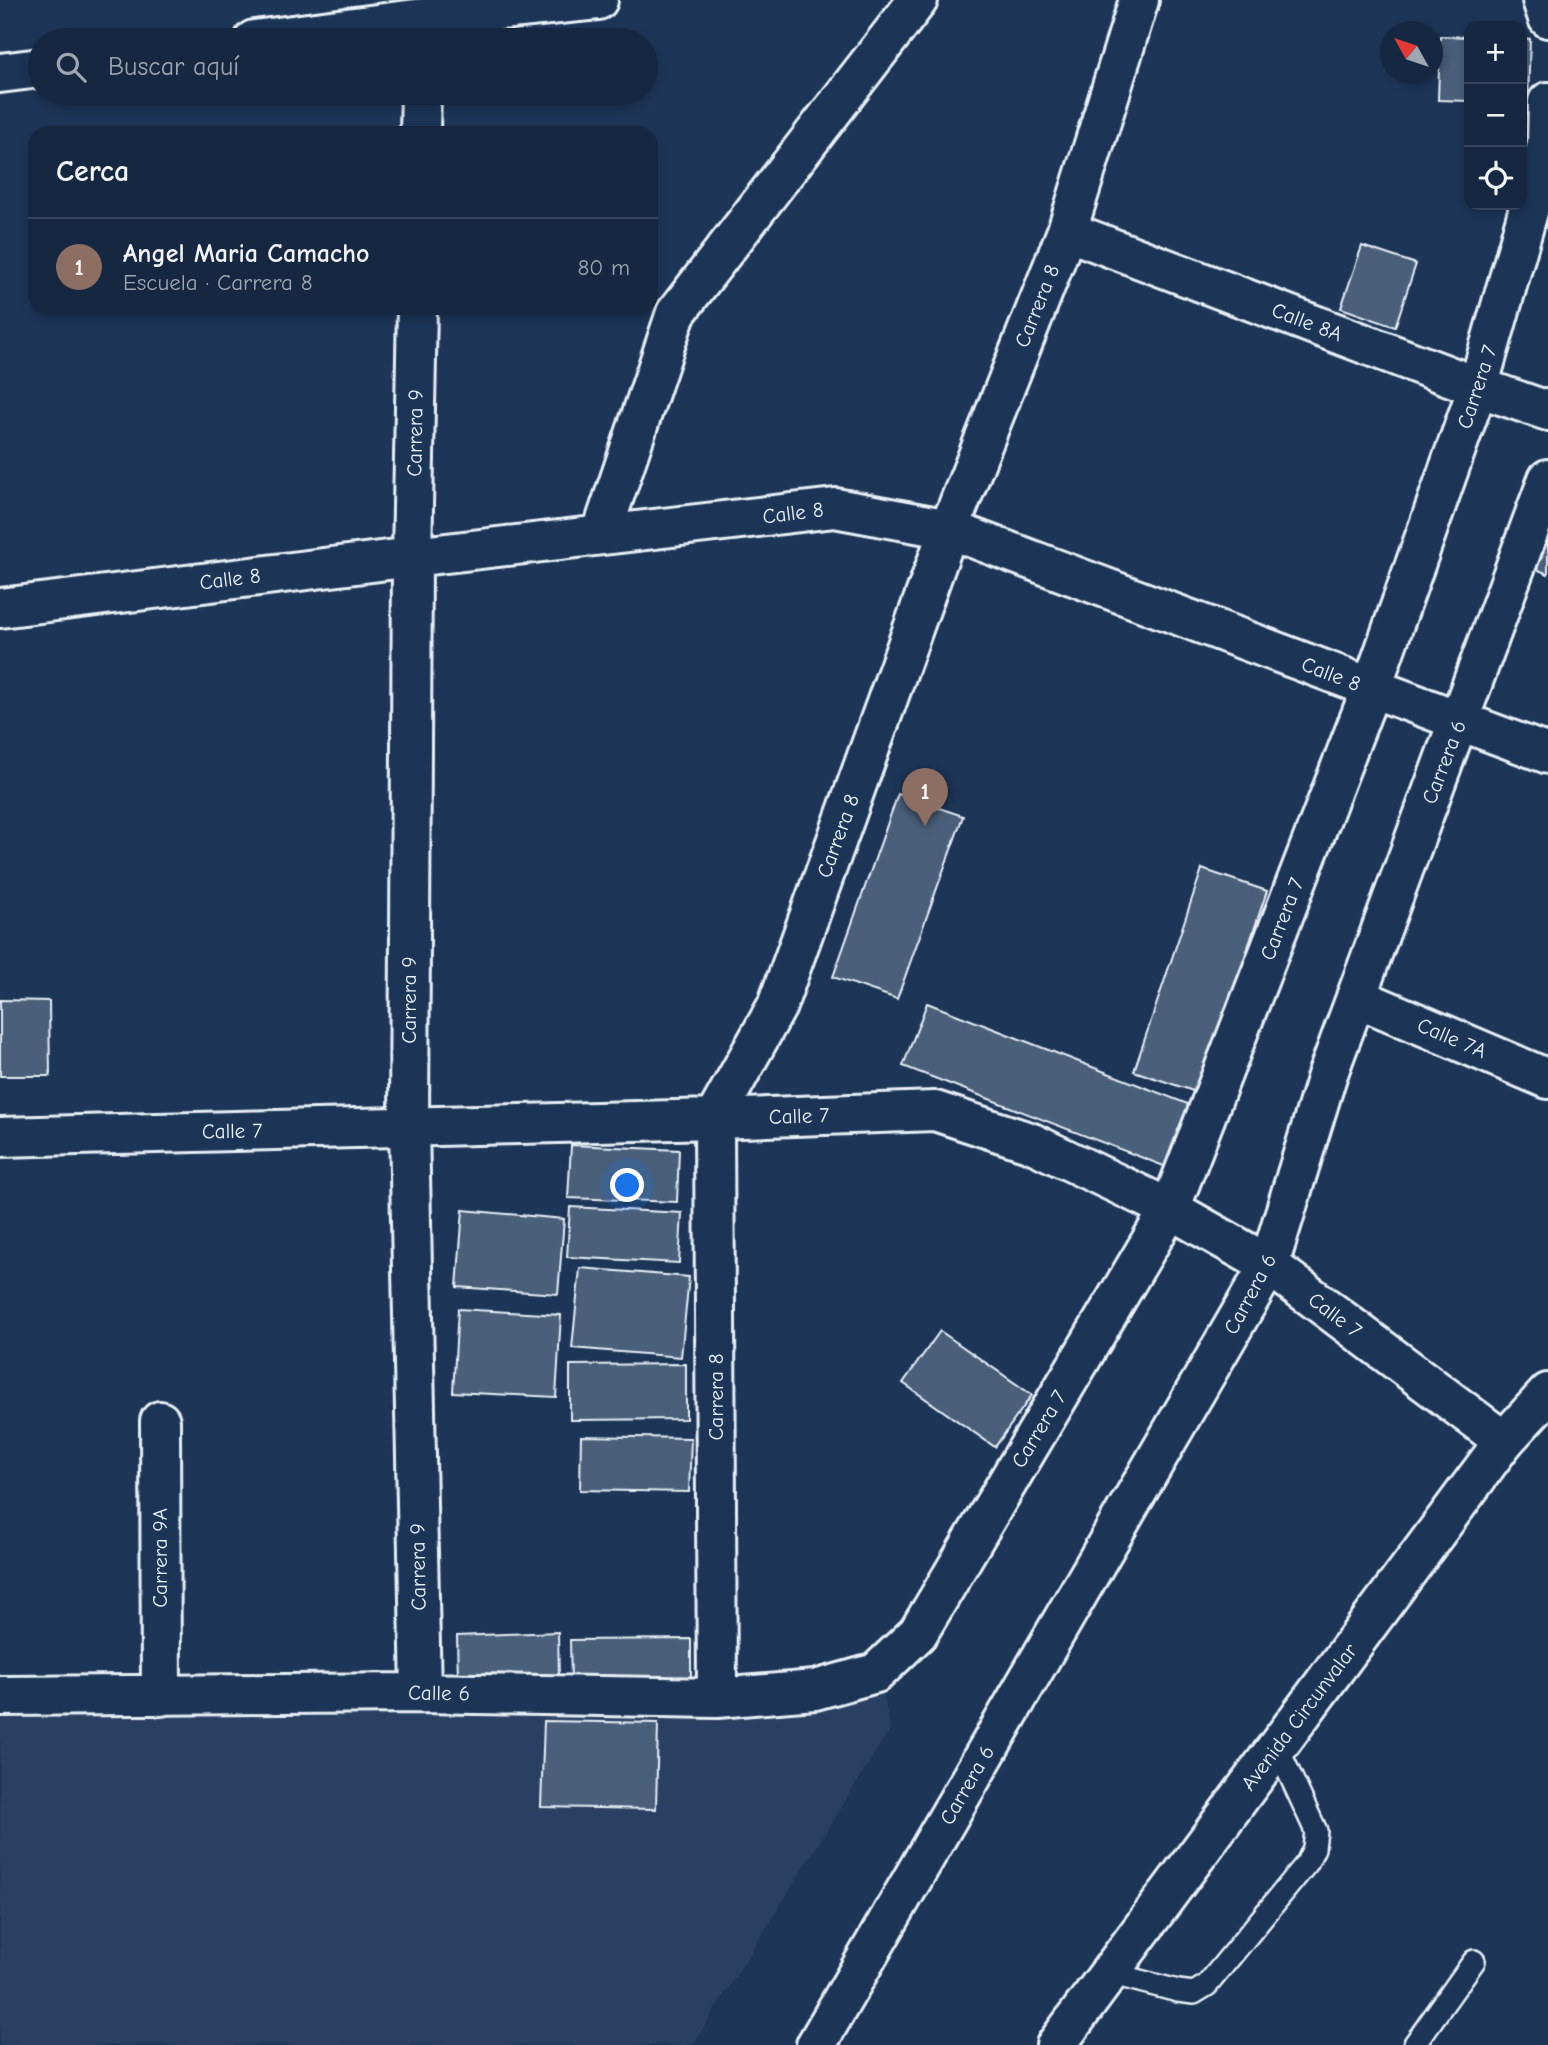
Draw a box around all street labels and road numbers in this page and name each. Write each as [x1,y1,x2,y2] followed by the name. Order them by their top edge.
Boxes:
[1010,261,1064,351] street label: Carrera 8
[1268,298,1346,346] street label: Calle 8A
[1452,342,1502,432] street label: Carrera 7
[402,389,428,477] street label: Carrera 9
[761,497,825,529] street label: Calle 8
[198,563,262,595] street label: Calle 8
[1298,652,1364,696] street label: Calle 8
[1417,717,1471,807] street label: Carrera 6
[812,791,864,881] street label: Carrera 8
[1255,874,1309,964] street label: Carrera 7
[397,956,421,1044] street label: Carrera 9
[1414,1013,1490,1063] street label: Calle 7A
[768,1103,830,1129] street label: Calle 7
[202,1118,262,1144] street label: Calle 7
[1219,1250,1281,1338] street label: Carrera 6
[1304,1287,1366,1343] street label: Calle 7
[704,1353,728,1441] street label: Carrera 8
[1007,1386,1072,1472] street label: Carrera 7
[148,1508,172,1608] street label: Carrera 9A
[405,1523,431,1611] street label: Carrera 9
[1236,1638,1362,1795] street label: Avenida Circunvalar
[408,1680,470,1706] street label: Calle 6
[935,1741,999,1829] street label: Carrera 6

